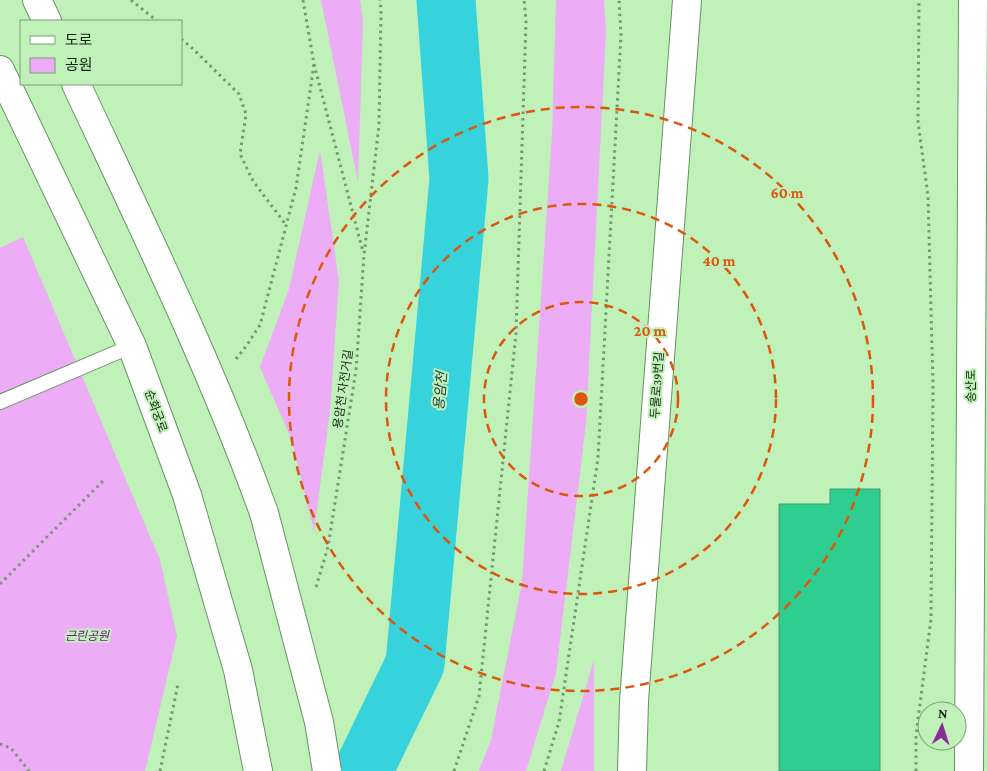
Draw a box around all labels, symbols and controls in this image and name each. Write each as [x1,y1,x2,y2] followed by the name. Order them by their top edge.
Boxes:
[20,20,182,85] legend
[65,32,93,48] text: 도로
[65,57,93,73] text: 공원
[771,185,804,201] text: 60 m
[703,253,736,269] text: 40 m
[634,323,666,339] text: 20 m
[331,349,355,429] street label: 용암천 자전거길
[648,351,666,419] street label: 두물로39번길
[964,369,978,403] street label: 송산로
[430,370,450,411] water label: 용암천
[142,388,170,434] street label: 순화궁로
[572,390,590,408] centre of rings
[65,629,110,643] park label: 근린공원
[917,701,967,751] north arrow
[938,705,949,721] text: N

